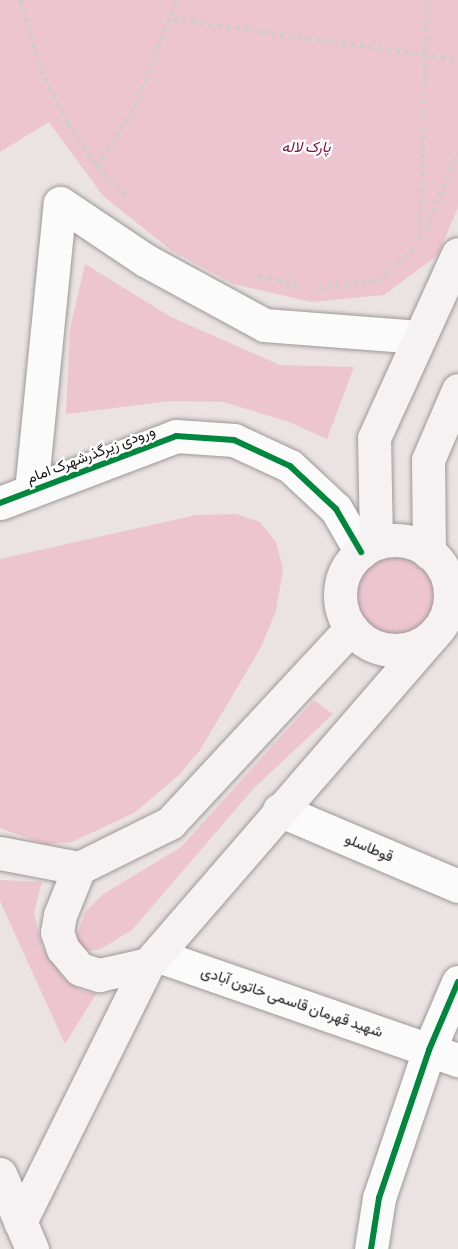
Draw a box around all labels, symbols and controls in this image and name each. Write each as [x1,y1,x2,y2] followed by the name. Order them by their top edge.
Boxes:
[282,139,330,157] park label: پارک لاله
[24,422,158,488] street label: ورودی زیرگذرشهرک امام
[342,830,396,866] street label: قوطاسلو
[199,962,385,1042] street label: شهید قهرمان قاسمی خاتون آبادی

